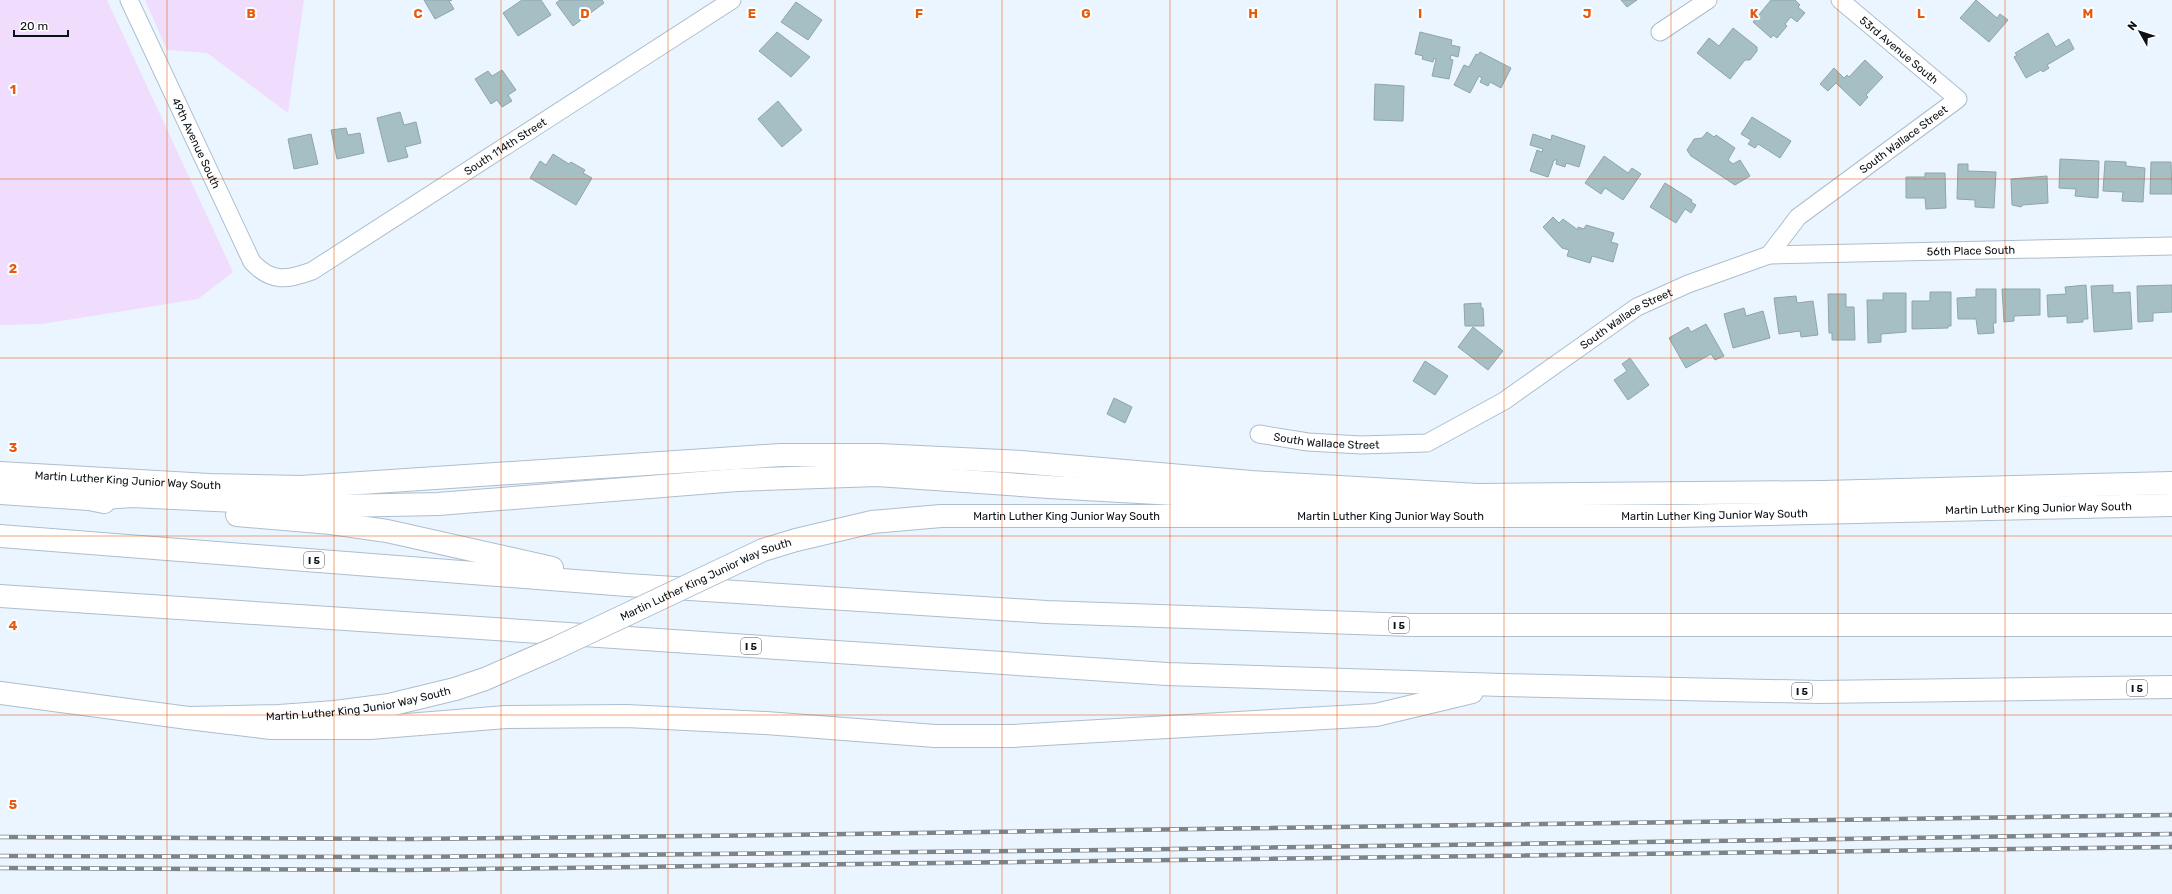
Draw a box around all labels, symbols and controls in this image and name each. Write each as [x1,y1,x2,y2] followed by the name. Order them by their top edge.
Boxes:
[246,6,256,21] text: B
[413,6,423,21] text: C
[580,6,590,21] text: D
[748,6,756,21] text: E
[915,6,923,21] text: F
[1081,6,1091,21] text: G
[1248,6,1258,21] text: H
[1418,6,1422,21] text: I
[1583,6,1591,21] text: J
[1750,6,1759,21] text: K
[1917,6,1925,21] text: L
[2083,6,2093,21] text: M
[14,12,68,38] scale bar
[2120,12,2160,52] north arrow
[1857,14,1940,87] street label: 53rd Avenue South
[20,19,48,33] text: 20 m
[2125,19,2140,33] text: N
[10,82,16,97] text: 1
[169,96,223,191] street label: 49th Avenue South
[1857,103,1951,176] street label: South Wallace Street
[462,115,550,178] street label: South 114th Street
[1927,244,2015,258] street label: 56th Place South
[9,261,17,276] text: 2
[1578,286,1675,352] street label: South Wallace Street
[1273,430,1380,452] street label: South Wallace Street
[9,440,18,455] text: 3
[34,469,221,492] street label: Martin Luther King Junior Way South
[1945,500,2132,517] street label: Martin Luther King Junior Way South
[1621,507,1808,523] street label: Martin Luther King Junior Way South
[973,510,1160,523] street label: Martin Luther King Junior Way South
[1297,510,1484,523] street label: Martin Luther King Junior Way South
[618,536,793,624] street label: Martin Luther King Junior Way South
[304,552,324,568] road number: I 5
[1389,617,1409,633] road number: I 5
[9,618,18,633] text: 4
[741,638,761,654] road number: I 5
[2127,680,2147,696] road number: I 5
[1792,683,1812,699] road number: I 5
[266,684,452,723] street label: Martin Luther King Junior Way South
[9,797,17,812] text: 5

